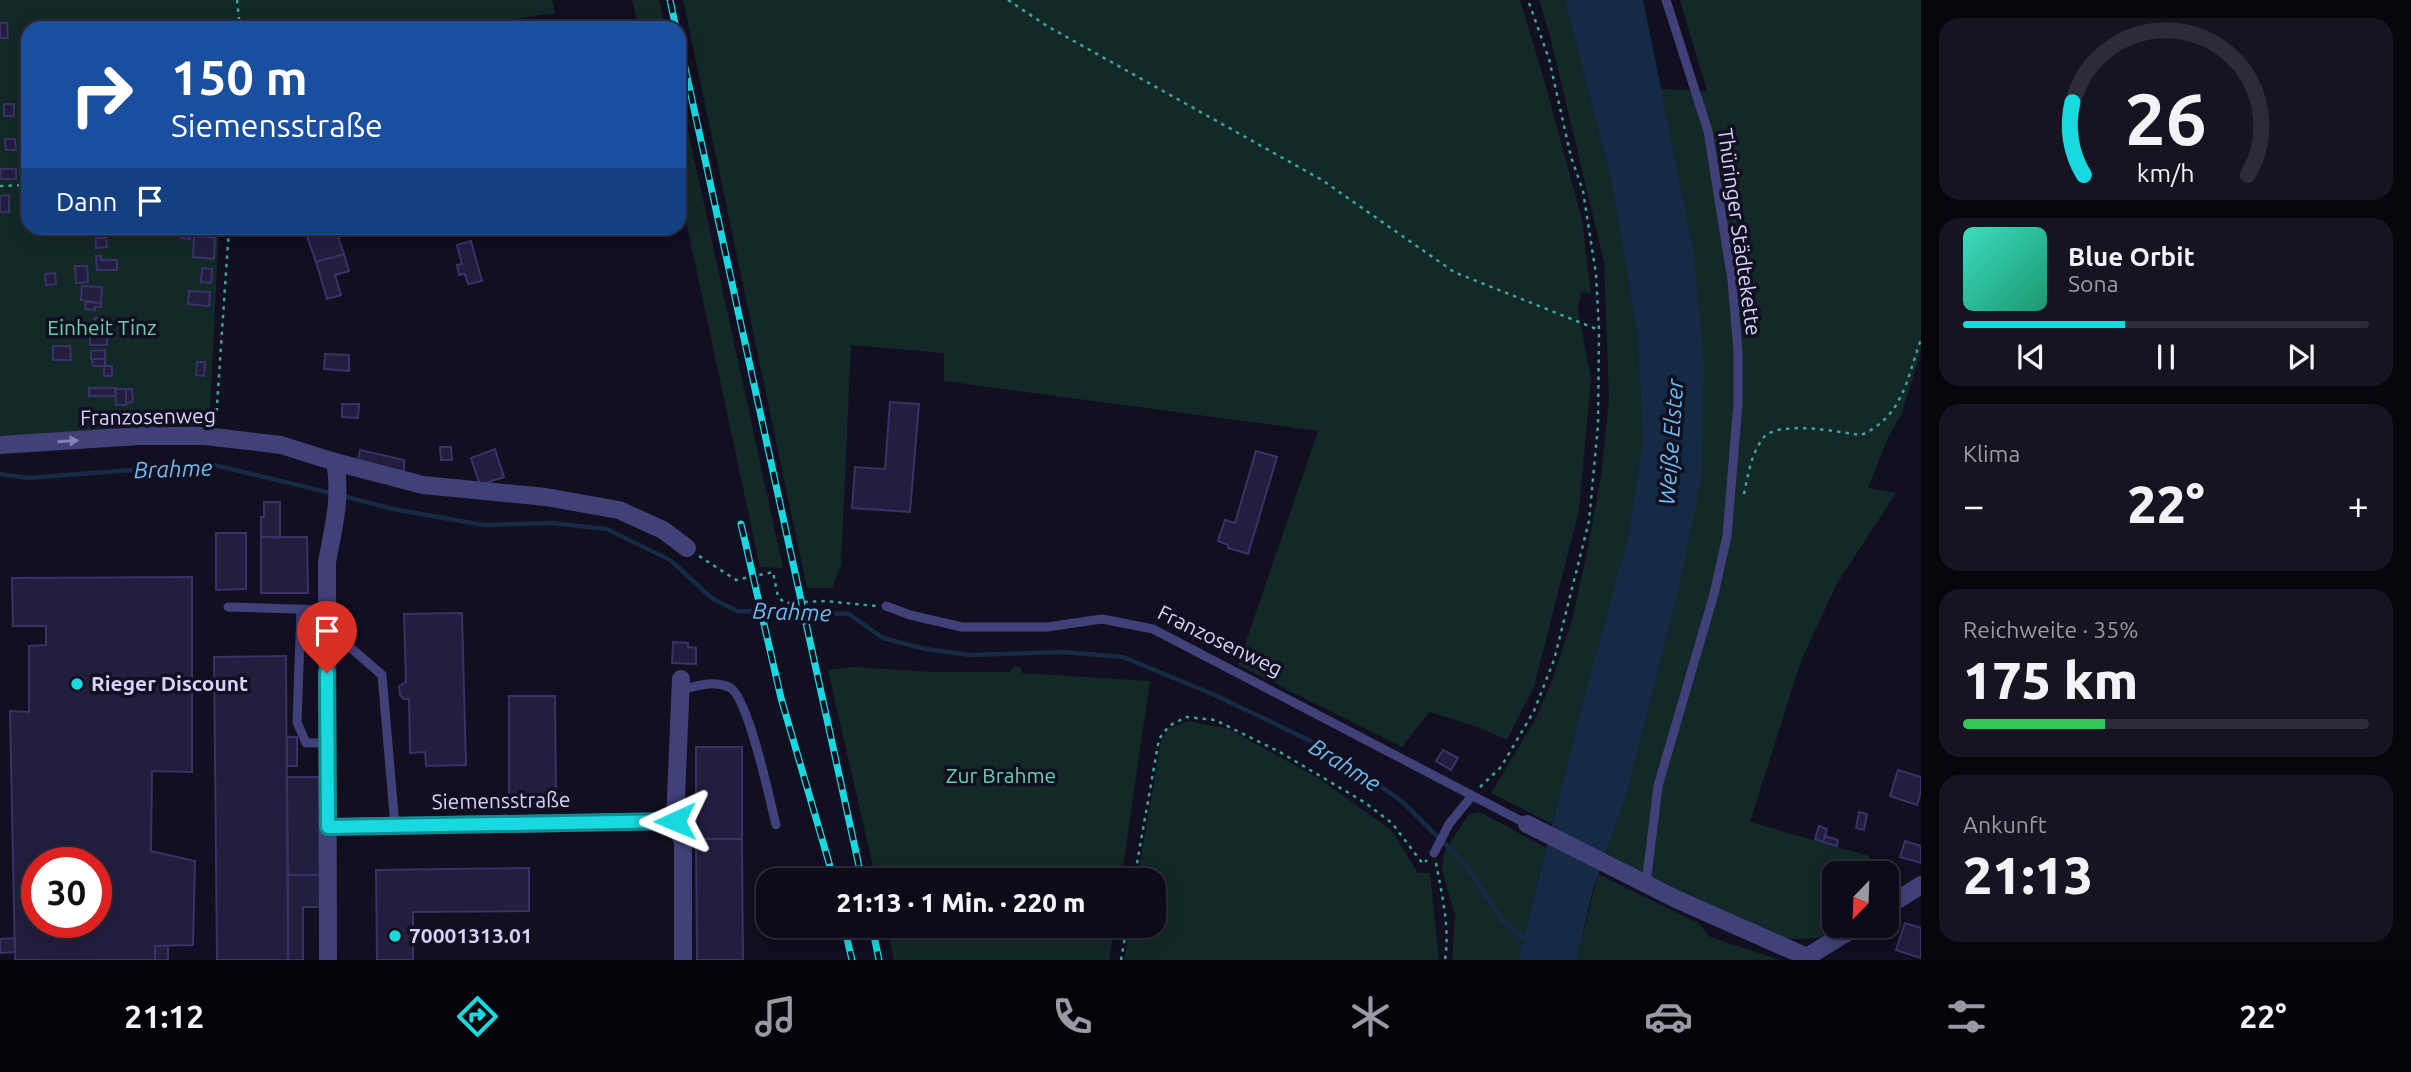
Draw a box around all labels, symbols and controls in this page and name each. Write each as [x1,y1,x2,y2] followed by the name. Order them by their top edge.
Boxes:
[56,49,147,140] icon: right
[171,49,308,104] text: 150 m
[2125,77,2207,159] text: 26
[171,107,383,143] text: Siemensstraße
[1714,127,1766,337] street label: Thüringer Städtekette
[2137,159,2195,187] text: km/h
[131,182,169,220] icon: arrive
[56,187,117,216] text: Dann
[2068,242,2195,271] text: Blue Orbit
[2068,271,2118,296] text: Sona
[47,315,157,339] park label: Einheit Tinz
[2012,338,2050,376] icon: previous
[2147,338,2185,376] icon: pause
[2282,338,2320,376] icon: next
[1654,377,1688,506] water label: Weiße Elster
[80,403,216,429] street label: Franzosenweg
[57,435,79,446] one-way arrow
[1963,441,2020,466] text: Klima
[133,455,213,482] water label: Brahme
[2127,475,2205,533] text: 22°
[1963,484,1984,526] text: −
[2348,484,2369,526] text: +
[752,598,832,625] water label: Brahme
[1154,600,1287,681] street label: Franzosenweg
[297,601,357,673] pin
[308,612,346,650] icon: arrive
[1963,617,2139,642] text: Reichweite · 35%
[1963,651,2138,709] text: 175 km
[91,671,248,695] place label: Rieger Discount
[69,676,85,692] marker: Rieger Discount
[1305,733,1386,796] water label: Brahme
[946,763,1056,787] park label: Zur Brahme
[638,784,712,858] position arrow
[431,787,571,813] street label: Siemensstraße
[1963,812,2047,837] text: Ankunft
[1963,846,2093,904] text: 21:13
[21,847,112,938] speed limit sign: 30
[1822,861,1899,938] north arrow
[1822,861,1899,938] map controls
[837,888,1085,917] text: 21:13 · 1 Min. · 220 m
[409,923,533,947] place label: 70001313.01
[387,928,403,944] marker: 70001313.01
[453,992,502,1041] icon: directions
[751,992,800,1041] icon: music
[1048,992,1097,1041] icon: phone
[1346,992,1395,1041] icon: climate
[1644,992,1693,1041] icon: car
[1942,992,1991,1041] icon: filters
[124,998,204,1034] text: 21:12
[2239,998,2287,1034] text: 22°

